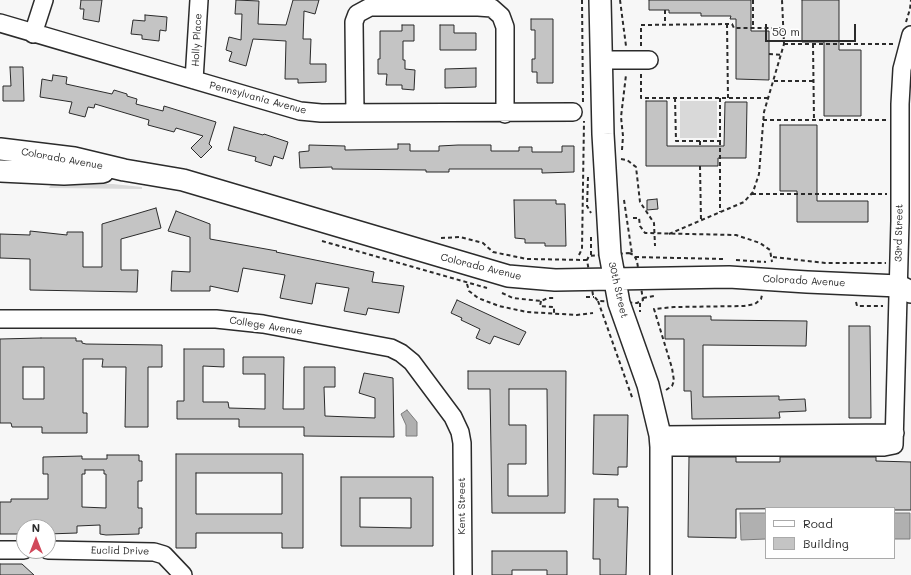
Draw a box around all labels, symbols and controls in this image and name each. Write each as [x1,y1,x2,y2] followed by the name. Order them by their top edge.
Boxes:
[190,13,204,67] street label: Holly Place
[767,16,858,42] scale bar
[772,23,800,39] text: 50 m
[208,79,308,117] street label: Pennsylvania Avenue
[20,146,104,172] street label: Colorado Avenue
[892,204,906,262] street label: 33rd Street
[439,251,523,283] street label: Colorado Avenue
[606,261,630,319] street label: 30th Street
[762,273,846,289] street label: Colorado Avenue
[228,314,304,338] street label: College Avenue
[456,477,468,535] street label: Kent Street
[765,507,895,559] legend
[803,515,833,531] text: Road
[16,519,56,559] north arrow
[32,520,40,535] text: N
[803,535,849,551] text: Building
[91,544,149,558] street label: Euclid Drive

